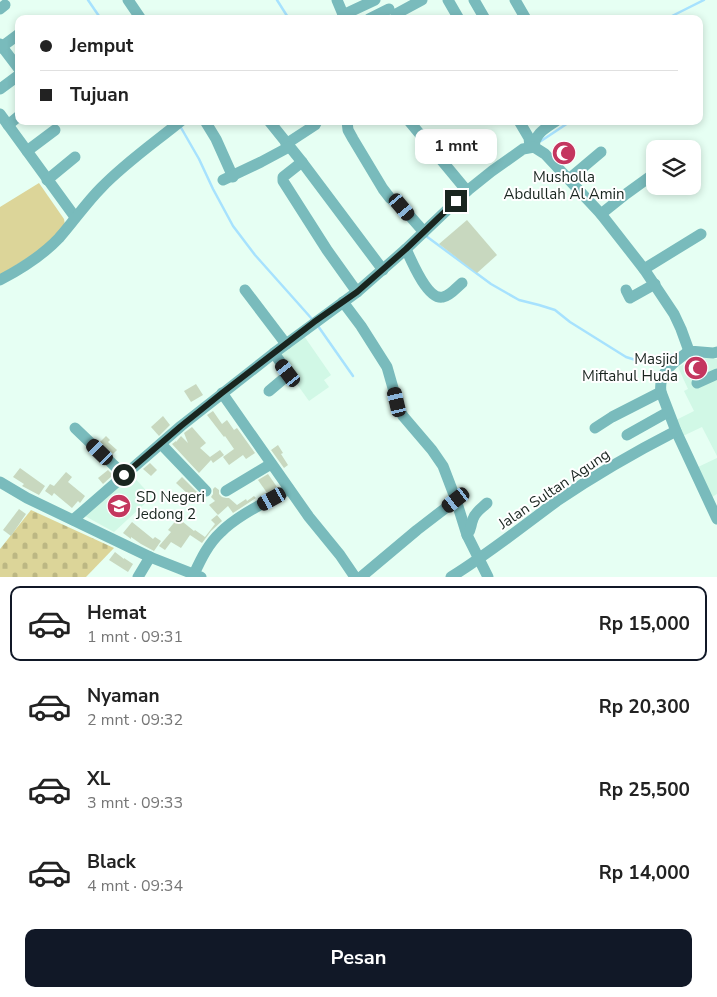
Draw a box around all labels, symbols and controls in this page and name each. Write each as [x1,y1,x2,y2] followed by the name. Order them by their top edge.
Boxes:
[70,33,133,59] text: Jemput
[70,82,129,108] text: Tujuan
[415,128,497,164] callout: 1 mnt
[434,135,478,157] text: 1 mnt
[551,140,577,166] mosque icon: Musholla Abdullah Al Amin
[646,140,701,195] map controls
[646,140,701,195] button: layers
[503,167,625,204] place label: Musholla Abdullah Al Amin
[445,190,467,212] route end
[386,191,417,223] car
[582,349,678,386] place label: Masjid Miftahul Huda
[683,355,709,381] mosque icon: Masjid Miftahul Huda
[272,357,303,389] car
[386,386,407,418] car
[83,436,116,468] car
[493,444,614,534] street label: Jalan Sultan Agung
[113,464,135,486] route start
[255,485,288,513] car
[439,485,472,515] car
[135,487,205,524] place label: SD Negeri Jedong 2
[106,493,132,519] school or university icon: SD Negeri Jedong 2
[87,600,146,626] text: Hemat
[27,601,72,646] icon: car
[599,611,690,637] text: Rp 15,000
[87,626,183,648] text: 1 mnt · 09:31
[87,683,160,709] text: Nyaman
[27,684,72,729] icon: car
[599,694,690,720] text: Rp 20,300
[87,709,183,731] text: 2 mnt · 09:32
[87,766,110,792] text: XL
[27,767,72,812] icon: car
[599,777,690,803] text: Rp 25,500
[87,792,183,814] text: 3 mnt · 09:33
[87,849,136,875] text: Black
[27,850,72,895] icon: car
[599,860,690,886] text: Rp 14,000
[87,875,183,897] text: 4 mnt · 09:34
[25,929,692,987] button: Pesan

